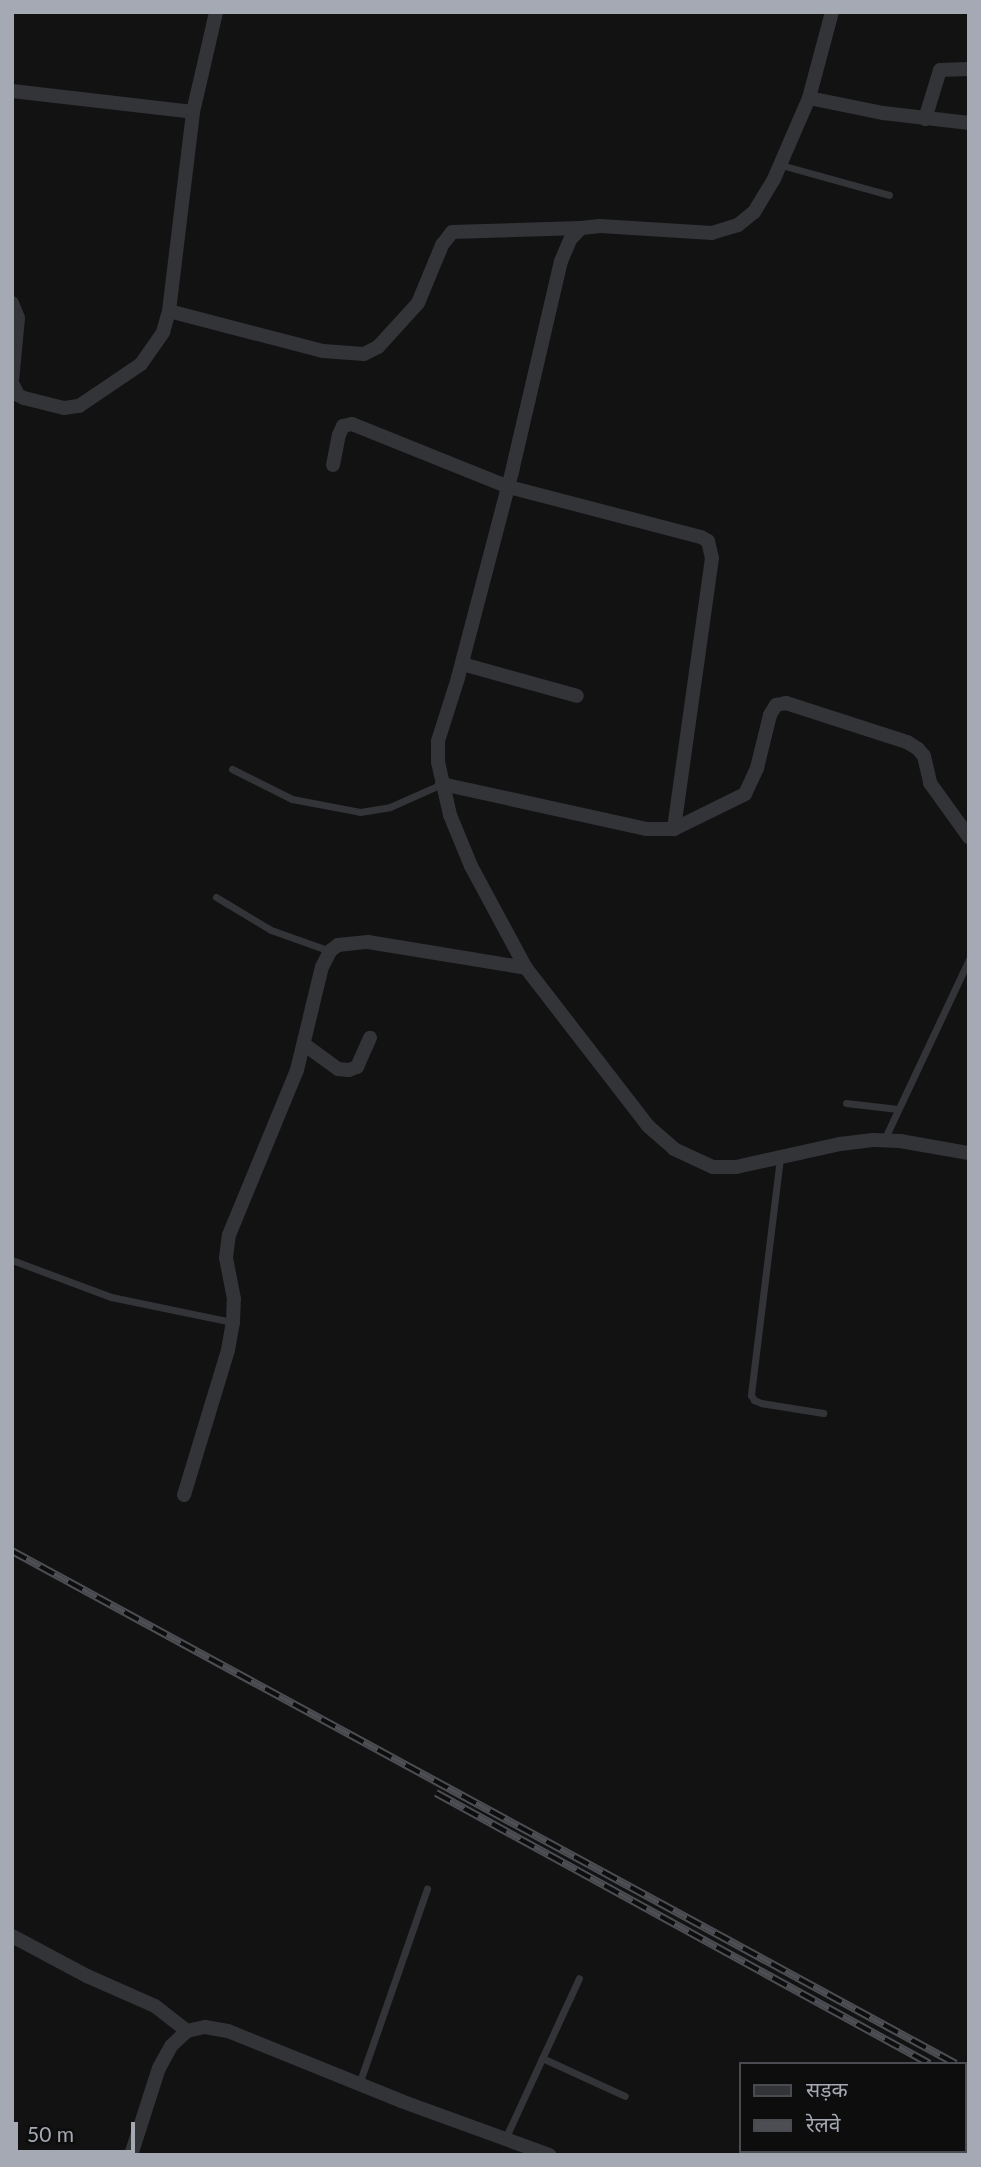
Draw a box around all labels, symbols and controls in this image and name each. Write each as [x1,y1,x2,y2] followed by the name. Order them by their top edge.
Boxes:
[740,2062,967,2153] legend
[806,2076,848,2101] text: सड़क
[18,2108,138,2152] scale bar
[806,2111,841,2136] text: रेलवे
[27,2121,74,2146] text: 50 m

